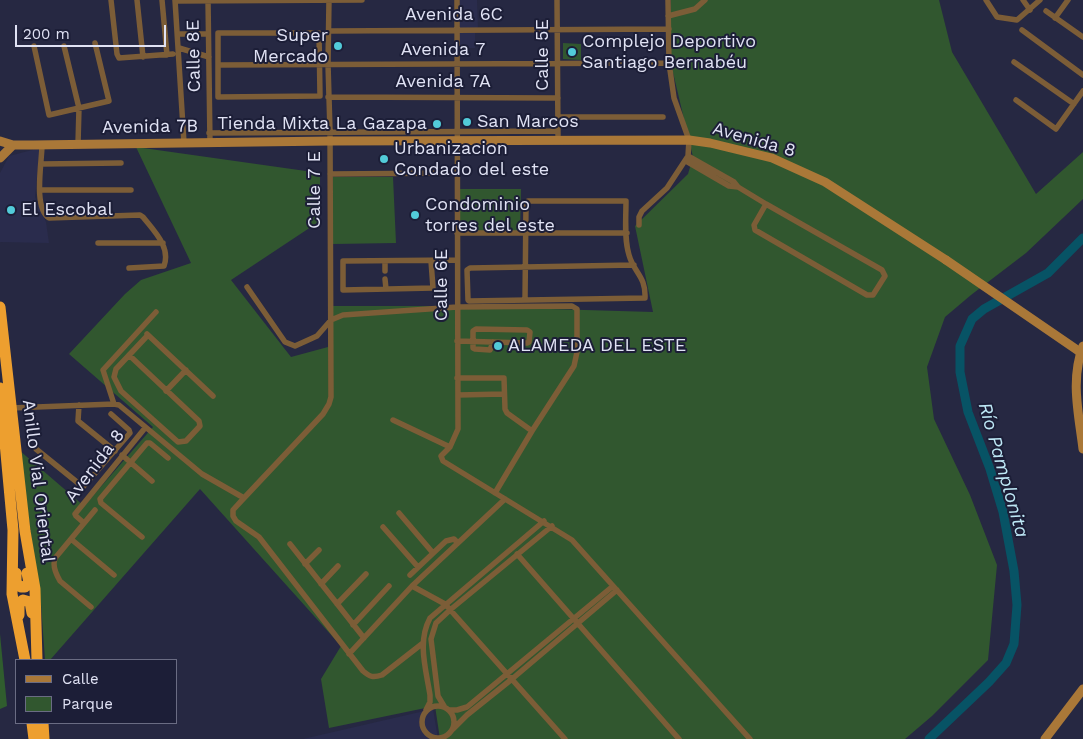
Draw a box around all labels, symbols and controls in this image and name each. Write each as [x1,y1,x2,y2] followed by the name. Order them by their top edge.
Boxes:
[405,4,503,26] street label: Avenida 6C
[18,15,169,47] scale bar
[183,19,205,93] street label: Calle 8E
[532,19,554,91] street label: Calle 5E
[23,25,70,43] text: 200 m
[253,25,328,68] place label: Super Mercado
[582,31,756,74] place label: Complejo Deportivo Santiago Bernabéu
[401,39,485,61] street label: Avenida 7
[332,40,344,52] marker: Super Mercado
[566,46,578,58] marker: Complejo Deportivo Santiago Bernabéu
[395,71,491,93] street label: Avenida 7A
[477,111,579,133] place label: San Marcos
[217,113,427,135] place label: Tienda Mixta La Gazapa
[102,115,198,139] street label: Avenida 7B
[461,116,473,128] marker: San Marcos
[431,118,443,130] marker: Tienda Mixta La Gazapa
[710,118,798,162] street label: Avenida 8
[394,138,549,180] place label: Urbanizacion Condado del este
[304,151,326,229] street label: Calle 7 E
[378,153,390,165] marker: Urbanizacion Condado del este
[425,194,555,236] place label: Condominio torres del este
[21,199,113,221] place label: El Escobal
[5,204,17,216] marker: El Escobal
[409,209,421,221] marker: Condominio torres del este
[431,249,453,321] street label: Calle 6E
[508,335,686,357] place label: ALAMEDA DEL ESTE
[492,340,504,352] marker: ALAMEDA DEL ESTE
[17,398,59,564] street label: Anillo Vial Oriental
[973,400,1033,540] water label: Río Pamplonita
[61,425,129,507] street label: Avenida 8
[15,659,178,724] legend
[62,670,99,688] text: Calle
[62,695,113,713] text: Parque

